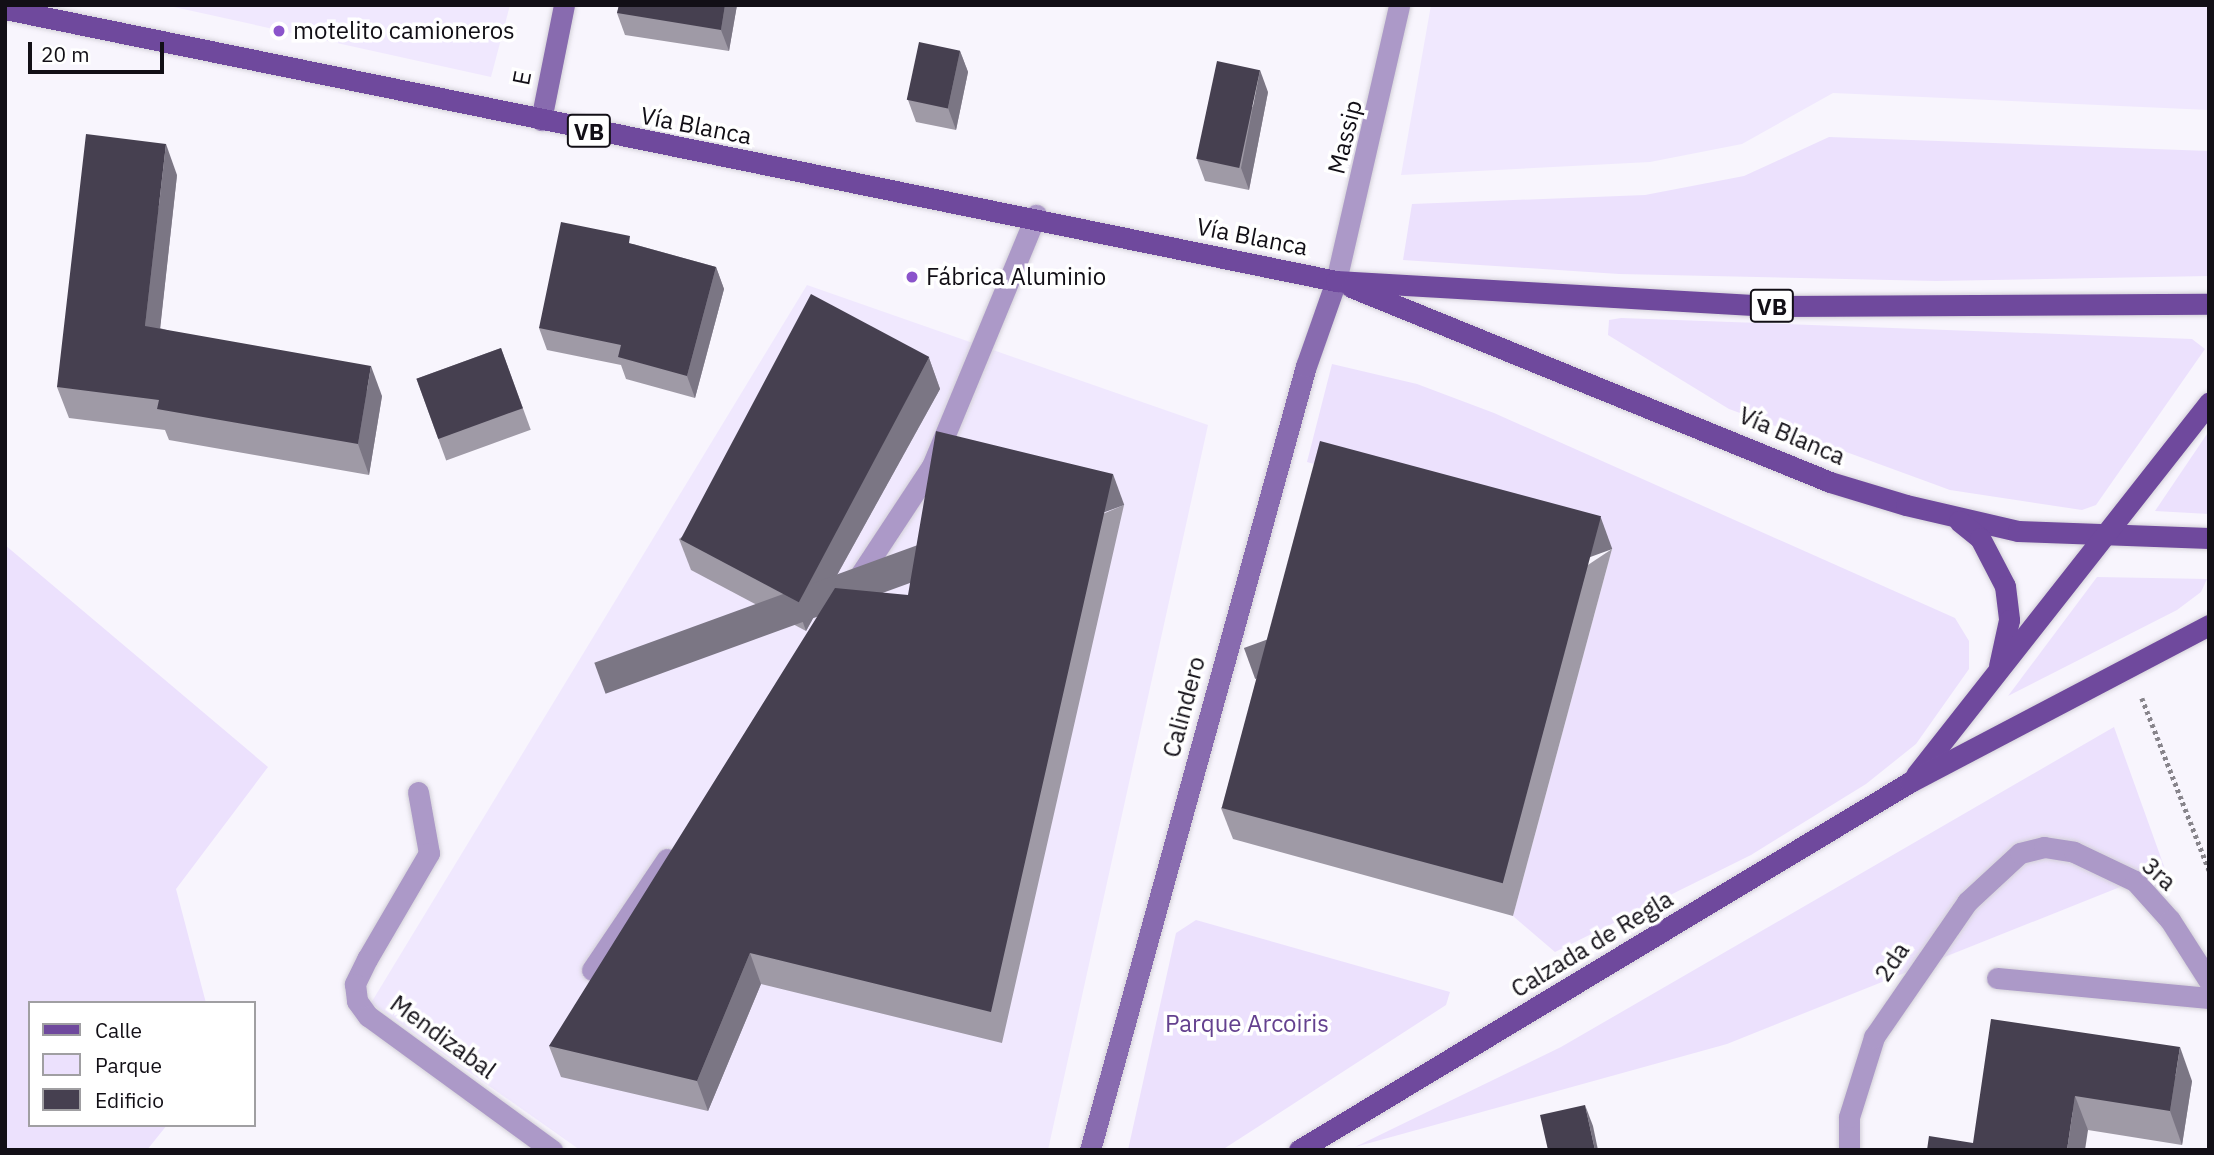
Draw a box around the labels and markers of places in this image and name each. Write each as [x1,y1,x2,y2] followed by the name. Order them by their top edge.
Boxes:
[293,17,515,45] place label: motelito camioneros
[271,23,287,39] marker: motelito camioneros
[926,263,1106,291] place label: Fábrica Aluminio
[904,269,920,285] marker: Fábrica Aluminio

